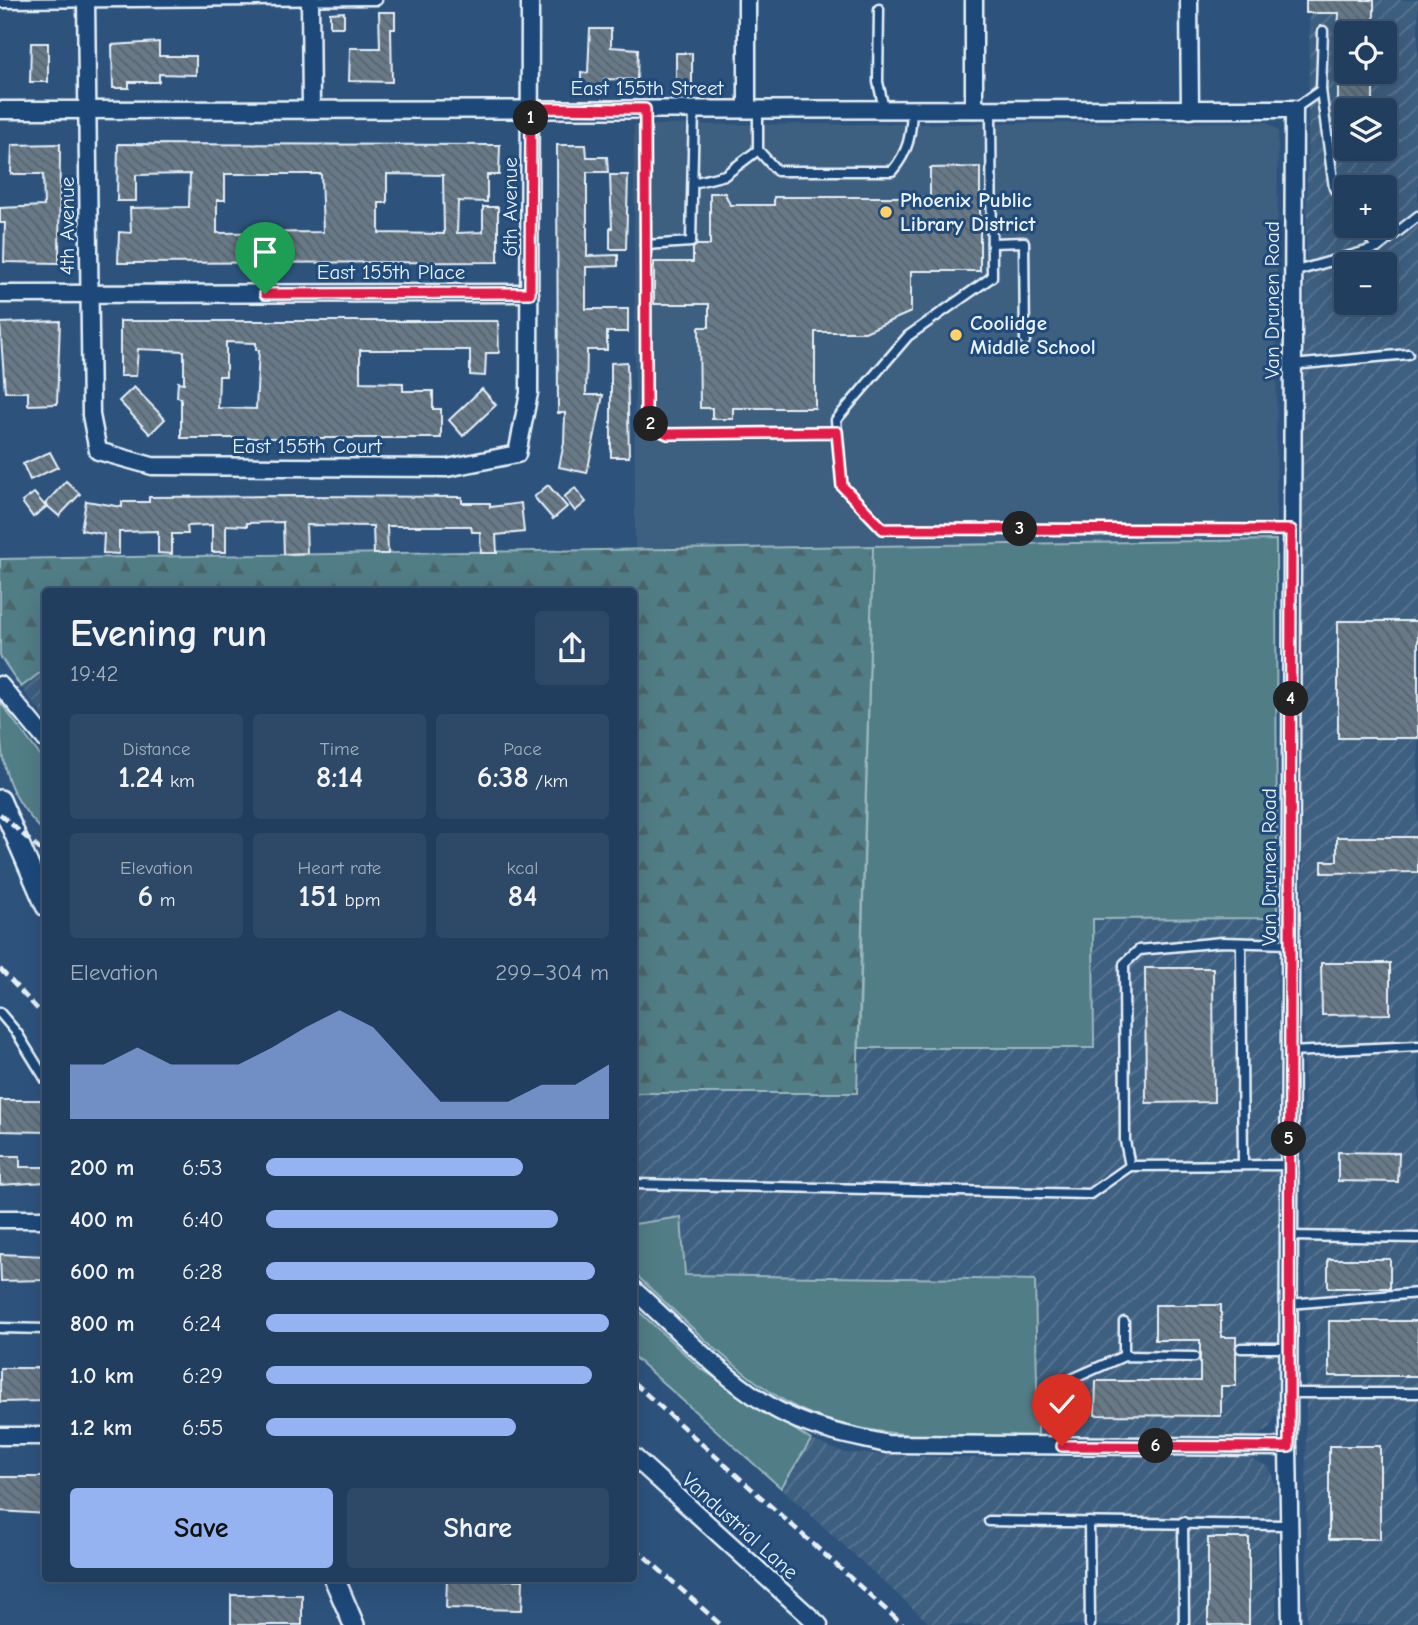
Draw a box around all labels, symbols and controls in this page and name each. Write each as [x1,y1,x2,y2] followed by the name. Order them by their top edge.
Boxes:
[1334,21,1397,315] map controls
[1334,21,1397,84] button: locate
[570,76,725,100] street label: East 155th Street
[1334,98,1397,161] button: layers
[514,100,548,136] pin: 1
[527,106,534,128] text: 1
[498,157,522,257] street label: 6th Avenue
[1334,175,1397,238] button: +
[55,177,79,275] street label: 4th Avenue
[900,188,1036,236] place label: Phoenix Public Library District
[878,204,894,220] marker: Phoenix Public Library District
[1260,221,1284,379] street label: Van Drunen Road
[235,222,295,294] pin
[246,233,284,271] icon: arrive
[1334,252,1397,315] button: −
[317,260,465,284] street label: East 155th Place
[970,311,1096,359] place label: Coolidge Middle School
[948,327,964,343] marker: Coolidge Middle School
[634,406,668,442] pin: 2
[646,412,655,434] text: 2
[232,434,383,458] street label: East 155th Court
[1002,512,1038,546] pin: 3
[1015,517,1024,539] text: 3
[535,611,609,685] button: share
[70,612,267,656] text: Evening run
[70,660,119,687] text: 19:42
[1274,682,1308,716] pin: 4
[1286,687,1295,709] text: 4
[122,738,191,760] text: Distance
[320,738,359,760] text: Time
[503,738,542,760] text: Pace
[118,760,164,795] text: 1.24
[316,760,363,795] text: 8:14
[477,760,529,795] text: 6:38
[164,770,195,792] text: km
[529,770,568,792] text: /km
[1257,788,1281,946] street label: Van Drunen Road
[120,857,193,879] text: Elevation
[298,857,381,879] text: Heart rate
[507,857,538,879] text: kcal
[138,879,153,914] text: 6
[299,879,338,914] text: 151
[508,879,537,914] text: 84
[153,889,175,911] text: m
[338,889,380,911] text: bpm
[70,959,158,986] text: Elevation
[495,959,609,986] text: 299–304 m
[1272,1122,1306,1156] pin: 5
[1283,1127,1294,1149] text: 5
[70,1154,134,1181] text: 200 m
[182,1154,223,1181] text: 6:53
[70,1206,134,1233] text: 400 m
[182,1206,224,1233] text: 6:40
[70,1258,135,1285] text: 600 m
[182,1258,223,1285] text: 6:28
[70,1310,135,1337] text: 800 m
[182,1310,222,1337] text: 6:24
[70,1362,134,1389] text: 1.0 km
[182,1362,223,1389] text: 6:29
[1032,1374,1092,1446] pin
[1043,1385,1081,1423] icon: check
[70,1414,132,1441] text: 1.2 km
[182,1414,224,1441] text: 6:55
[1138,1428,1174,1464] pin: 6
[1151,1434,1160,1456] text: 6
[677,1468,803,1584] street label: Vandustrial Lane
[70,1488,333,1568] button: Save
[347,1488,609,1568] button: Share

